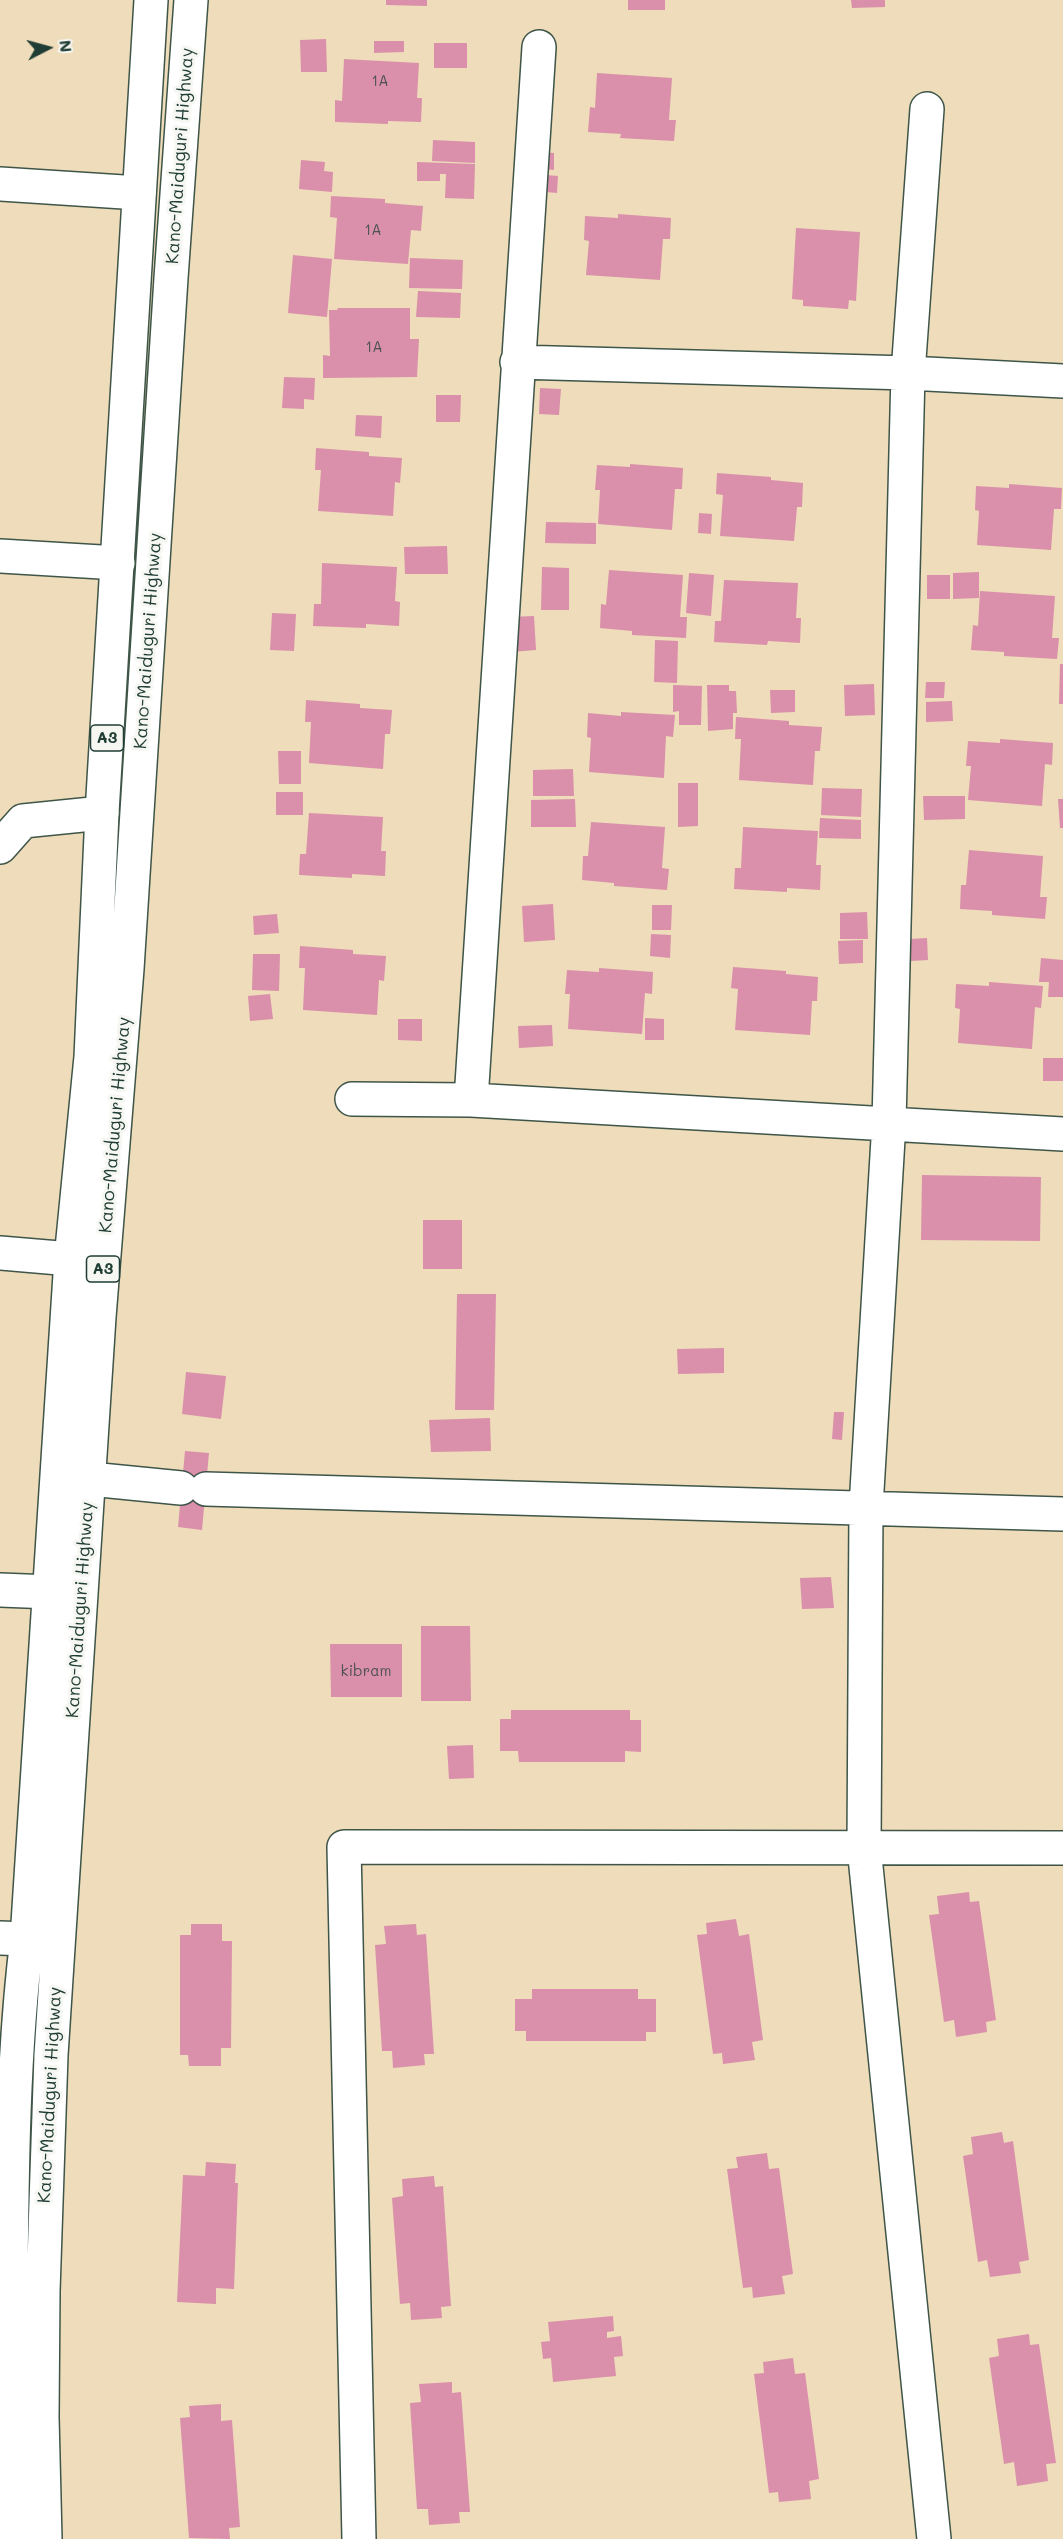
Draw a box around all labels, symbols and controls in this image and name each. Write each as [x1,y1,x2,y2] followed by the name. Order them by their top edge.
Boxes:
[18,18,78,78] north arrow
[55,39,77,53] text: N
[162,47,198,265] street label: Kano-Maiduguri Highway
[371,72,389,90] house number: 1A
[364,221,382,239] house number: 1A
[365,338,383,356] house number: 1A
[130,532,166,750] street label: Kano-Maiduguri Highway
[90,725,124,751] road number: A3
[95,1016,135,1234] street label: Kano-Maiduguri Highway
[86,1256,120,1282] road number: A3
[62,1501,98,1719] street label: Kano-Maiduguri Highway
[341,1662,391,1680] house number: kibram
[34,1986,66,2204] street label: Kano-Maiduguri Highway

